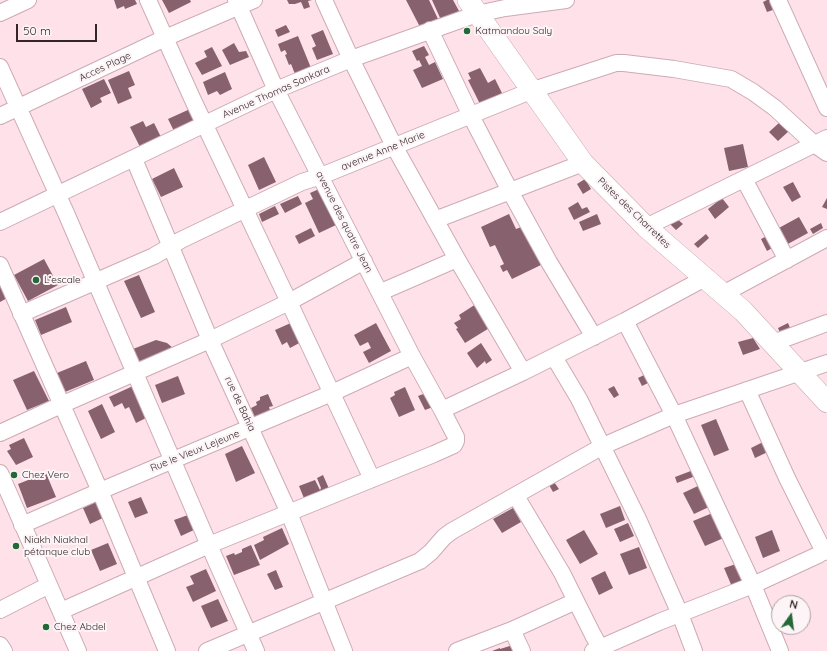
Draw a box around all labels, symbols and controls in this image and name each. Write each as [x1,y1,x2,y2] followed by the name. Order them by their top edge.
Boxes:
[18,16,99,42] scale bar
[23,23,51,38] text: 50 m
[475,25,552,37] place label: Katmandou Saly
[462,26,472,36] marker: Katmandou Saly
[77,50,133,84] street label: Acces Plage
[221,63,331,121] street label: Avenue Thomas Sankara
[339,129,427,173] street label: avenue Anne Marie
[313,169,375,275] street label: avenue des quatre Jean
[595,175,673,251] street label: Pistes des Charrettes
[44,274,81,286] place label: L’escale
[31,275,41,285] marker: L’escale
[222,375,258,433] street label: rue de Bahia
[149,428,241,474] street label: Rue le Vieux Lejeune
[22,469,69,481] place label: Chez Vero
[9,470,19,480] marker: Chez Vero
[24,534,90,558] place label: Niakh Niakhal pétanque club
[11,541,21,551] marker: Niakh Niakhal pétanque club
[771,595,811,635] north arrow
[788,597,799,612] text: N
[54,621,106,633] place label: Chez Abdel
[41,622,51,632] marker: Chez Abdel

